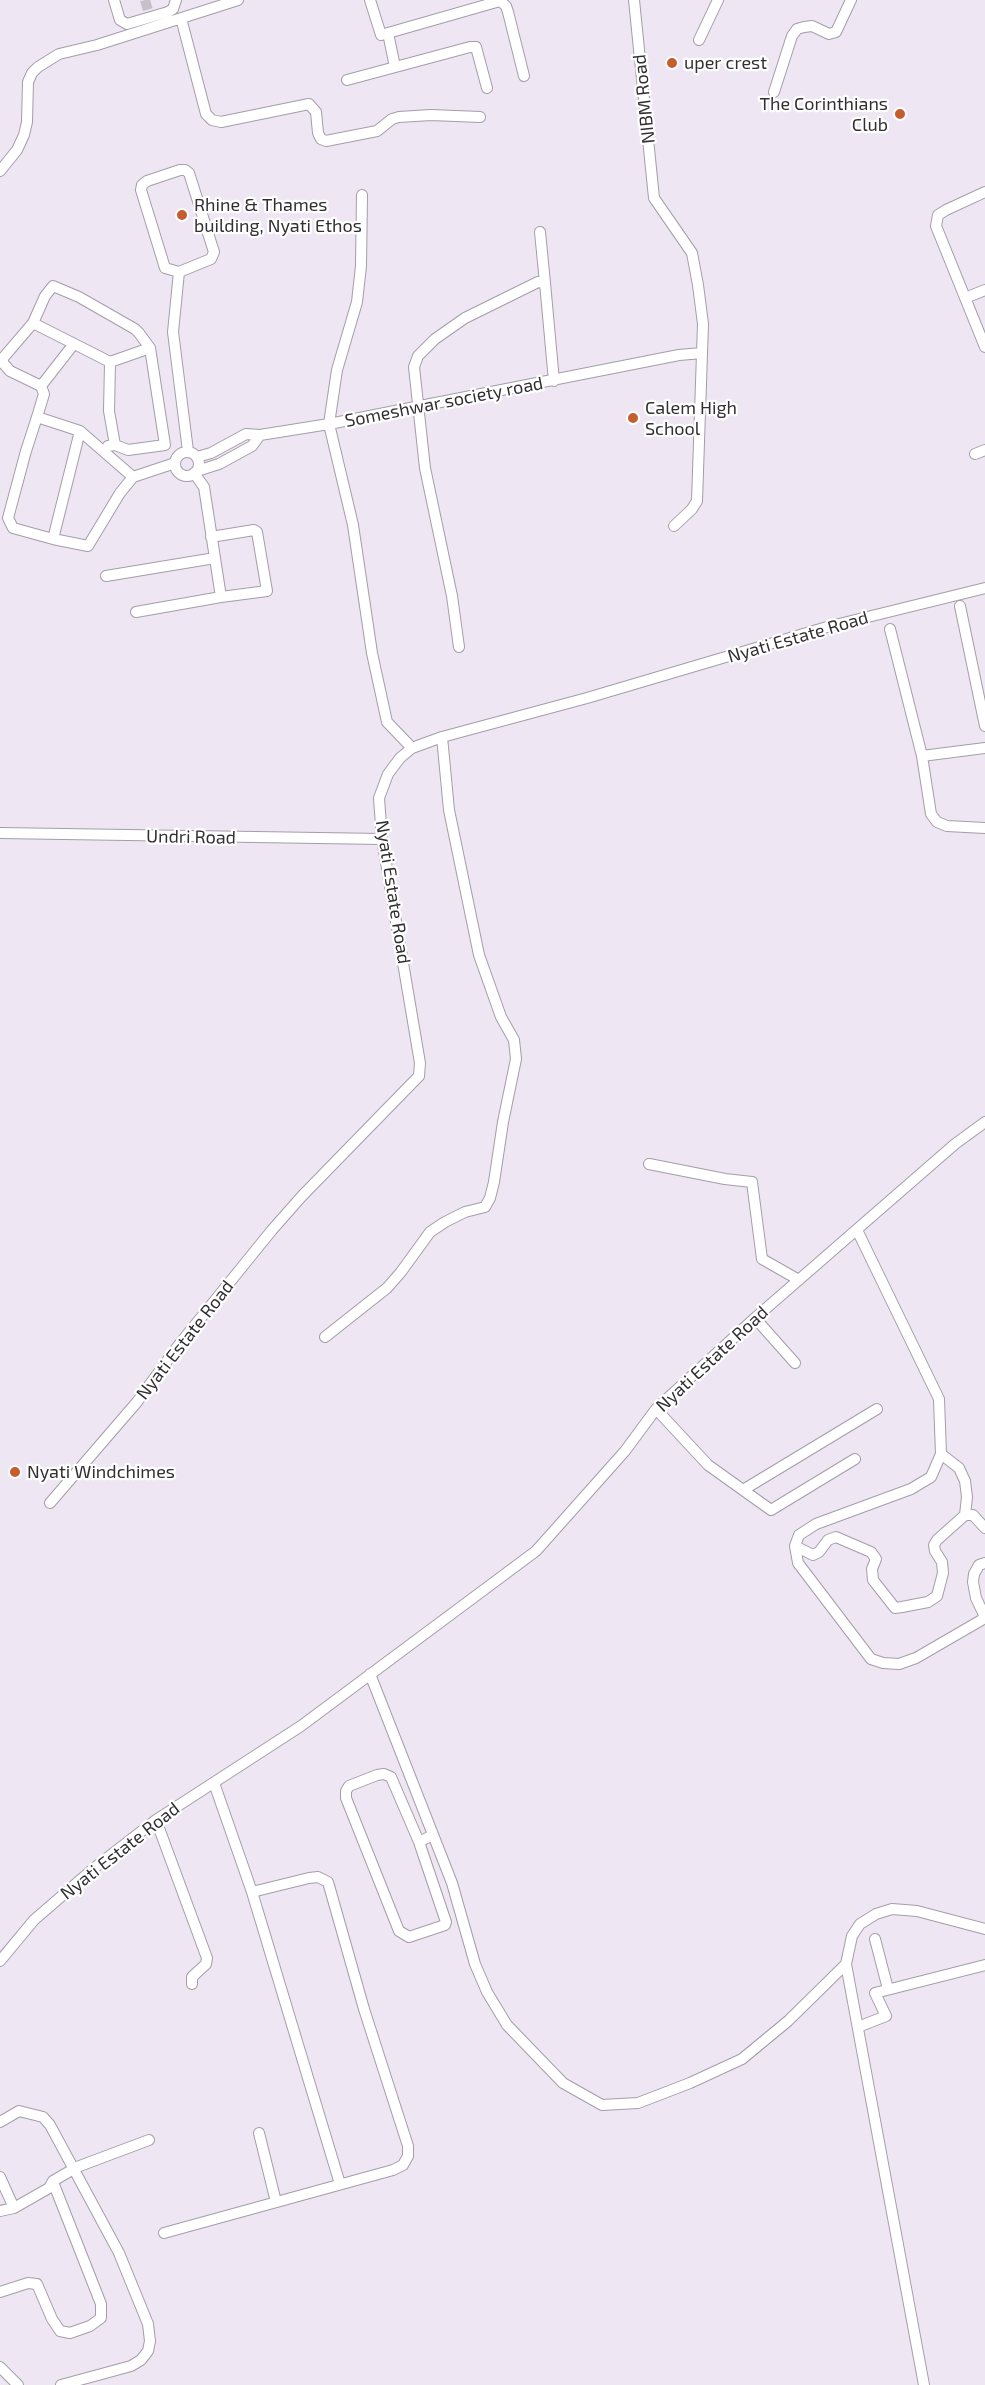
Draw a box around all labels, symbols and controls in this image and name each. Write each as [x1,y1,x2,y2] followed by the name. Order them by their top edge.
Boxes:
[684,52,767,74] place label: uper crest
[629,53,659,145] street label: NIBM Road
[665,56,679,70] marker: uper crest
[760,93,888,136] place label: The Corinthians Club
[893,107,907,121] marker: The Corinthians Club
[194,194,362,236] place label: Rhine & Thames building, Nyati Ethos
[175,208,189,222] marker: Rhine & Thames building, Nyati Ethos
[343,372,545,432] street label: Someshwar society road
[645,397,737,440] place label: Calem High School
[626,411,640,425] marker: Calem High School
[725,607,871,667] street label: Nyati Estate Road
[371,819,415,965] street label: Nyati Estate Road
[146,825,236,849] street label: Undri Road
[132,1276,238,1404] street label: Nyati Estate Road
[652,1302,772,1416] street label: Nyati Estate Road
[27,1461,175,1483] place label: Nyati Windchimes
[8,1465,22,1479] marker: Nyati Windchimes
[56,1798,184,1904] street label: Nyati Estate Road

